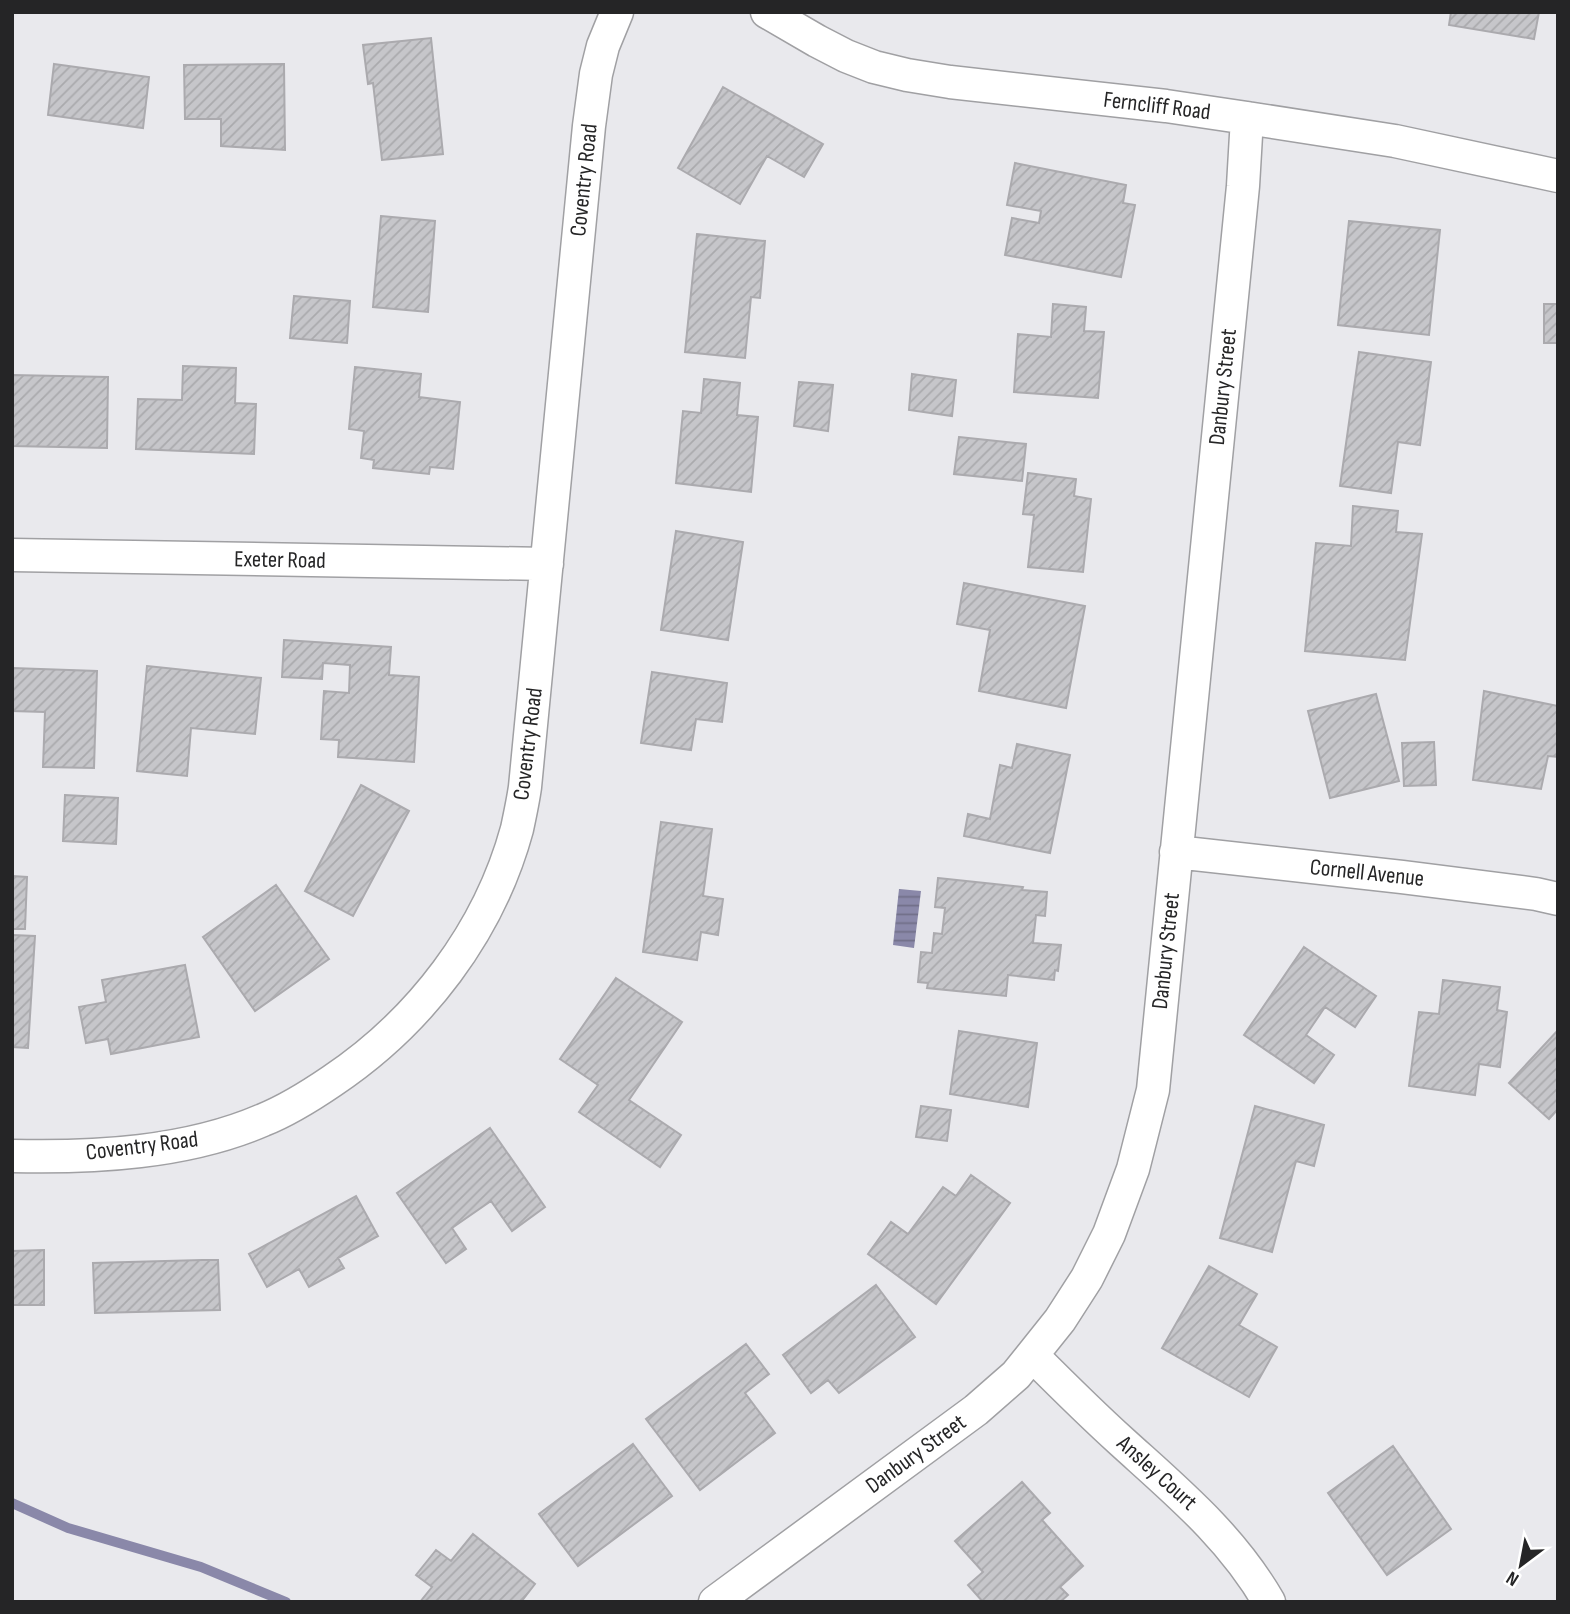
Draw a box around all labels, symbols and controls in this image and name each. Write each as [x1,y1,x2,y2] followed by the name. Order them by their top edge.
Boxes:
[1102,86,1212,126] street label: Ferncliff Road
[564,122,604,238] street label: Coventry Road
[1203,327,1243,447] street label: Danbury Street
[234,545,326,575] street label: Exeter Road
[507,686,549,802] street label: Coventry Road
[1309,853,1425,893] street label: Cornell Avenue
[1146,891,1186,1011] street label: Danbury Street
[84,1125,200,1167] street label: Coventry Road
[860,1408,972,1500] street label: Danbury Street
[1110,1429,1203,1516] street label: Ansley Court
[1486,1530,1556,1600] north arrow
[1502,1566,1523,1591] text: N

